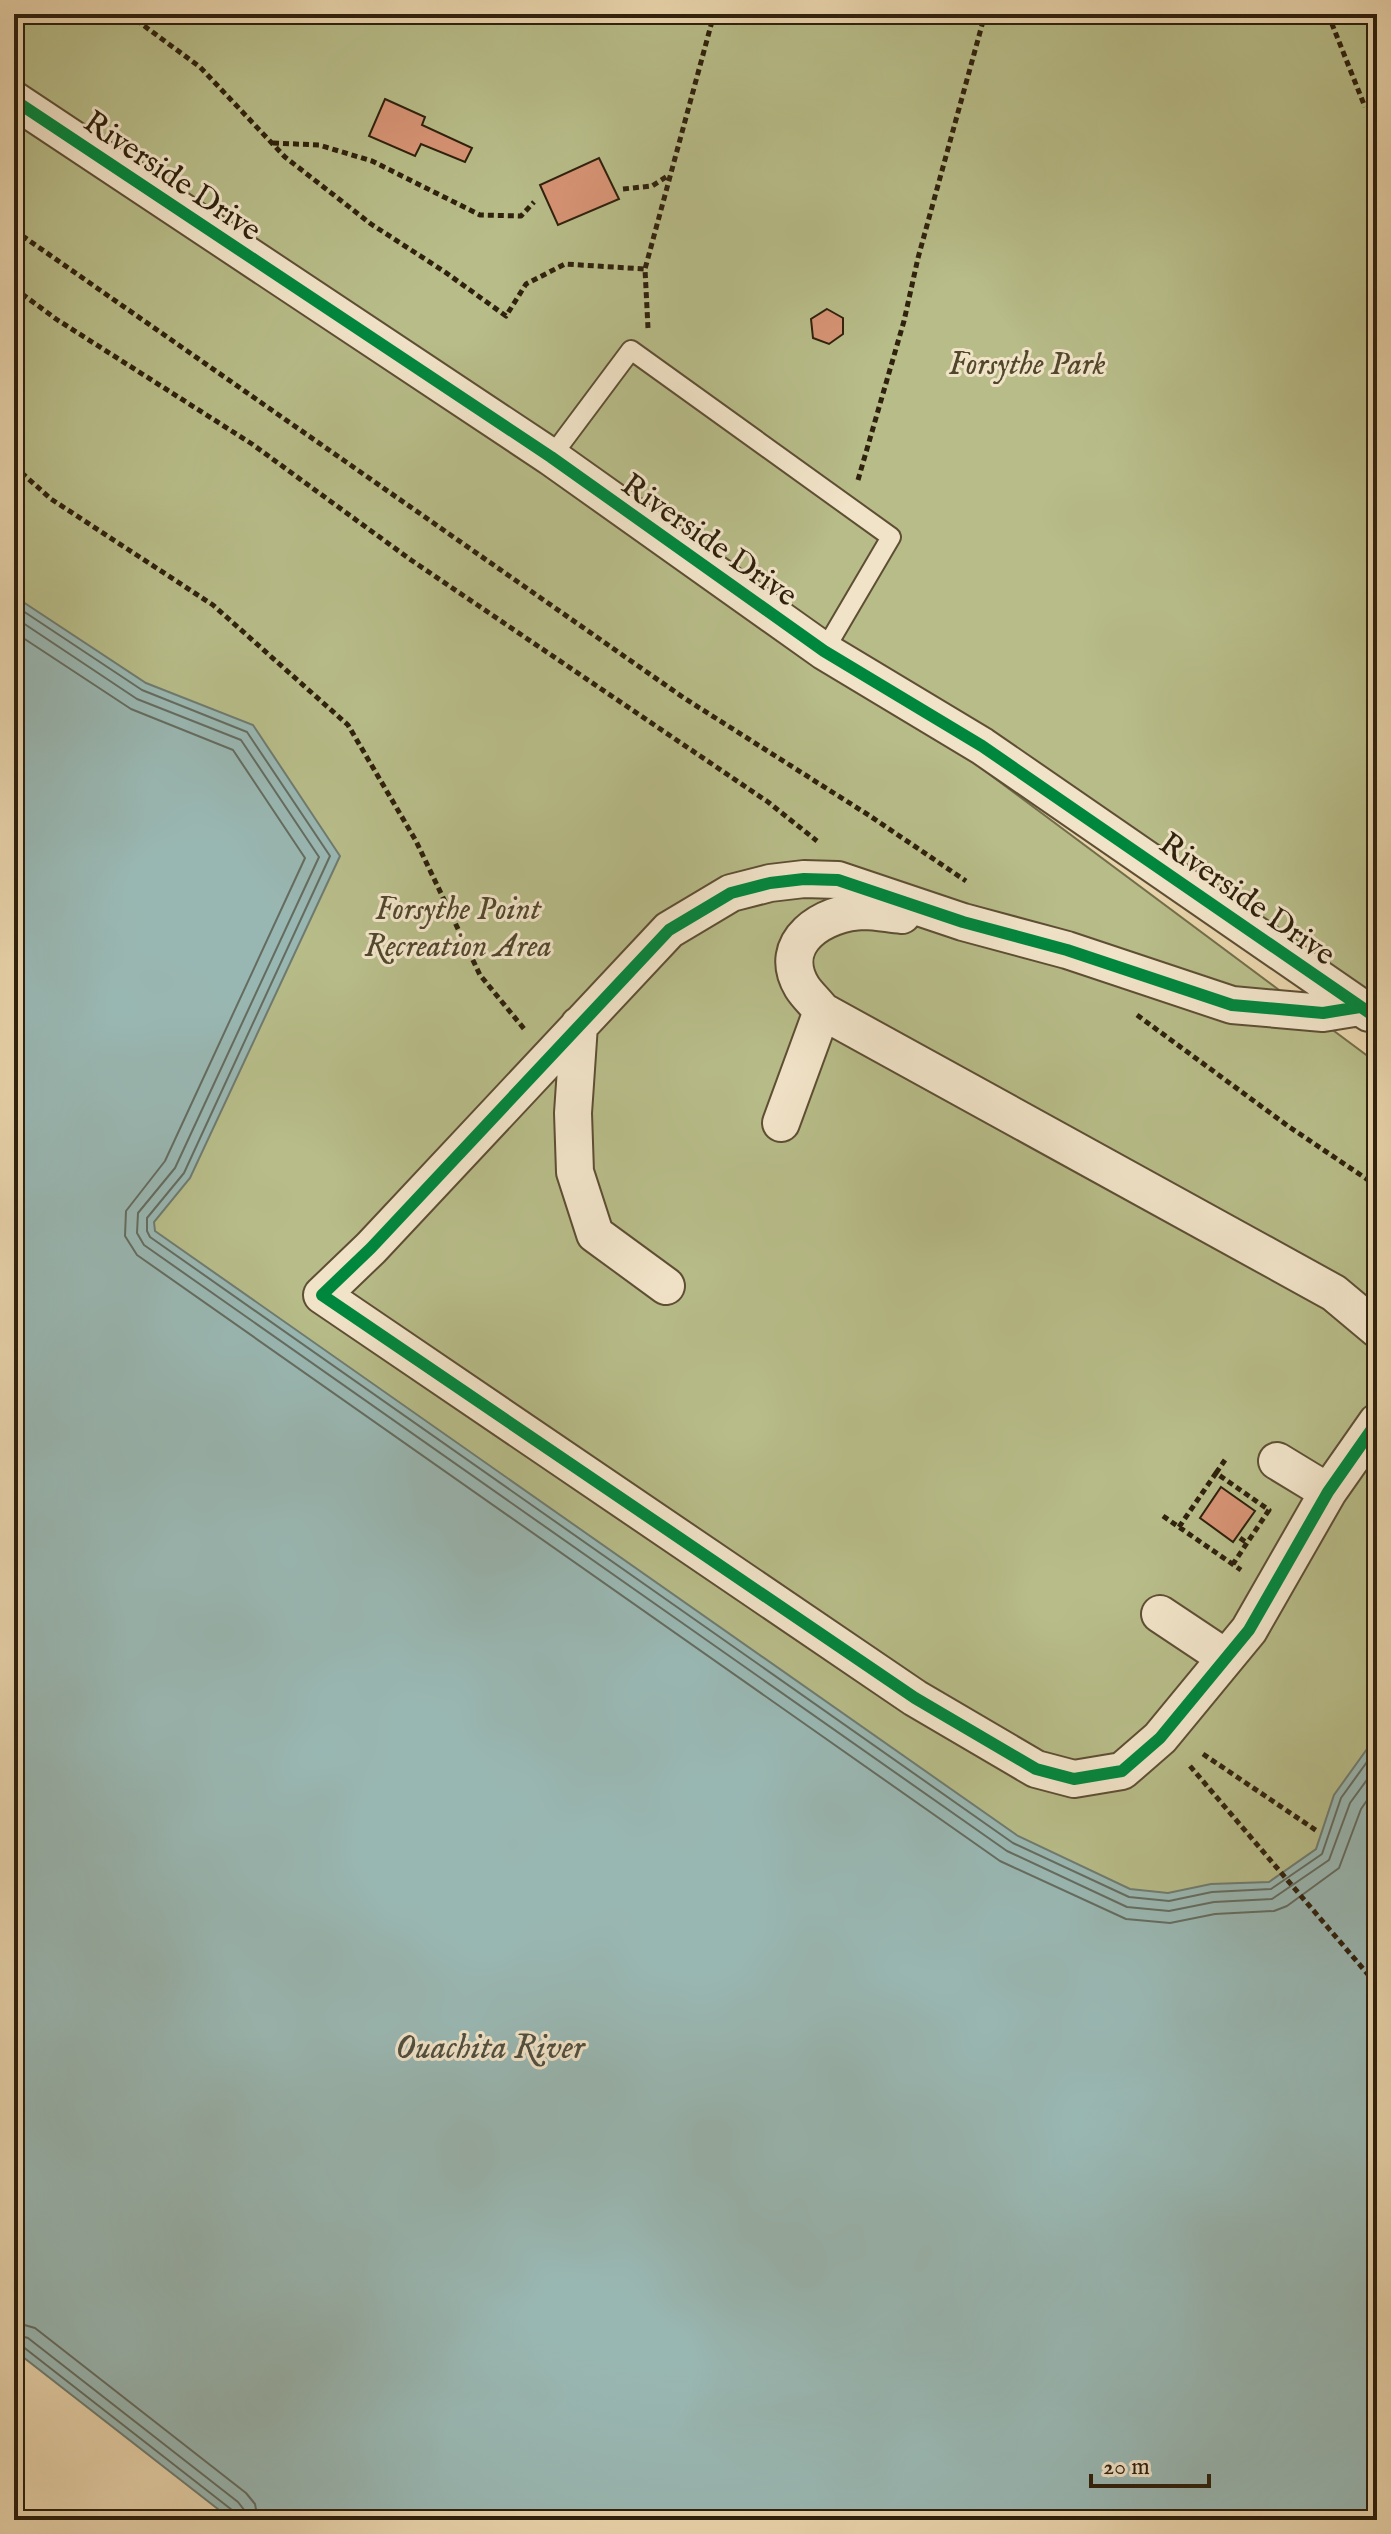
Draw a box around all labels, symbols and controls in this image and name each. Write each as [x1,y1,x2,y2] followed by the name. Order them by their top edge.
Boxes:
[75,102,268,252] street label: Riverside Drive
[948,345,1106,386] park label: Forsythe Park
[612,465,805,617] street label: Riverside Drive
[1150,824,1343,976] street label: Riverside Drive
[364,890,552,968] park label: Forsythe Point Recreation Area
[395,2027,586,2070] water label: Ouachita River
[1091,2438,1209,2488] scale bar
[1103,2452,1150,2483] text: 20 m

